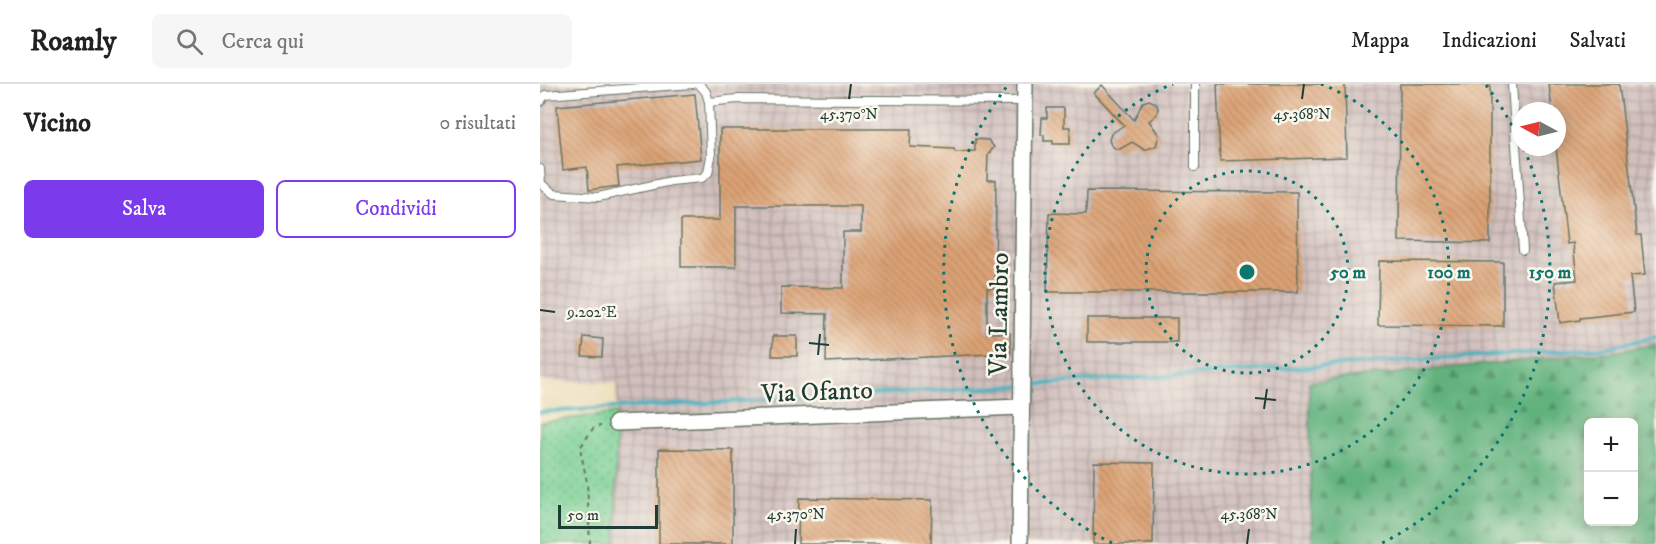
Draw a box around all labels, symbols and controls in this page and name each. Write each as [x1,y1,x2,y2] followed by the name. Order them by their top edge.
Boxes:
[152,14,572,68] search box
[30,24,116,59] text: Roamly
[173,25,206,58] icon: search
[221,28,304,55] text: Cerca qui
[1351,28,1409,54] text: Mappa
[1442,28,1537,54] text: Indicazioni
[1570,28,1626,54] text: Salvati
[1512,102,1566,156] north arrow
[820,105,878,124] text: 45.370°N
[1273,105,1331,124] text: 45.368°N
[24,107,91,140] text: Vicino
[440,111,516,136] text: 0 risultati
[24,180,264,238] button: Salva
[276,180,516,238] button: Condividi
[982,252,1017,377] street label: Via Lambro
[1237,262,1257,282] centre of rings
[1329,262,1366,284] text: 50 m
[1427,262,1471,284] text: 100 m
[1529,262,1572,284] text: 150 m
[566,303,617,322] text: 9.202°E
[760,374,873,411] street label: Via Ofanto
[1584,418,1638,526] map controls
[1584,418,1638,472] button: +
[1584,472,1638,526] button: −
[558,502,658,530] scale bar
[567,505,599,525] text: 50 m
[767,505,825,524] text: 45.370°N
[1220,505,1278,524] text: 45.368°N

